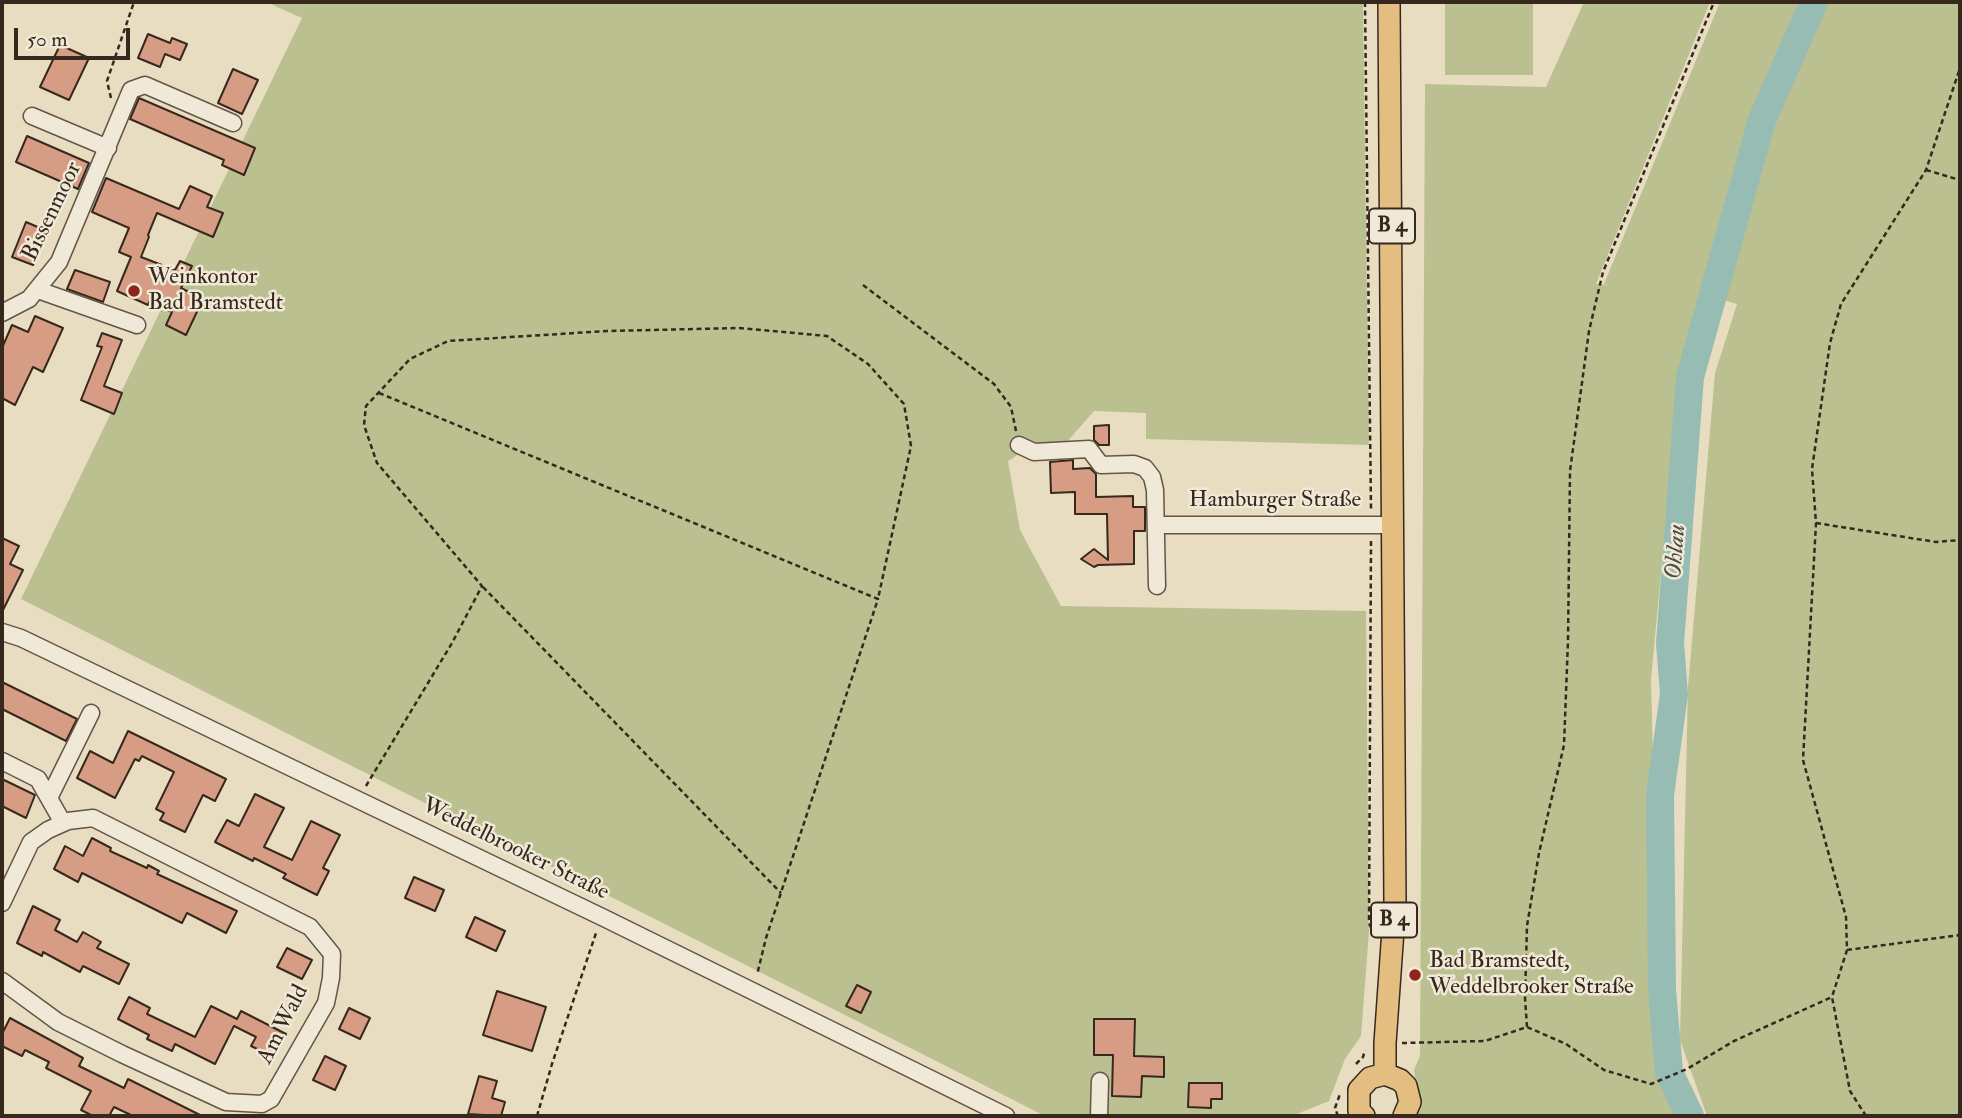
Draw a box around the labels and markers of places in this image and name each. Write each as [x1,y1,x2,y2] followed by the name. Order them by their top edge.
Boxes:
[148,264,283,318] place label: Weinkontor Bad Bramstedt
[126,283,142,299] marker: Weinkontor Bad Bramstedt
[1429,948,1634,1002] place label: Bad Bramstedt, Weddelbrooker Straße
[1407,967,1423,983] marker: Bad Bramstedt, Weddelbrooker Straße

